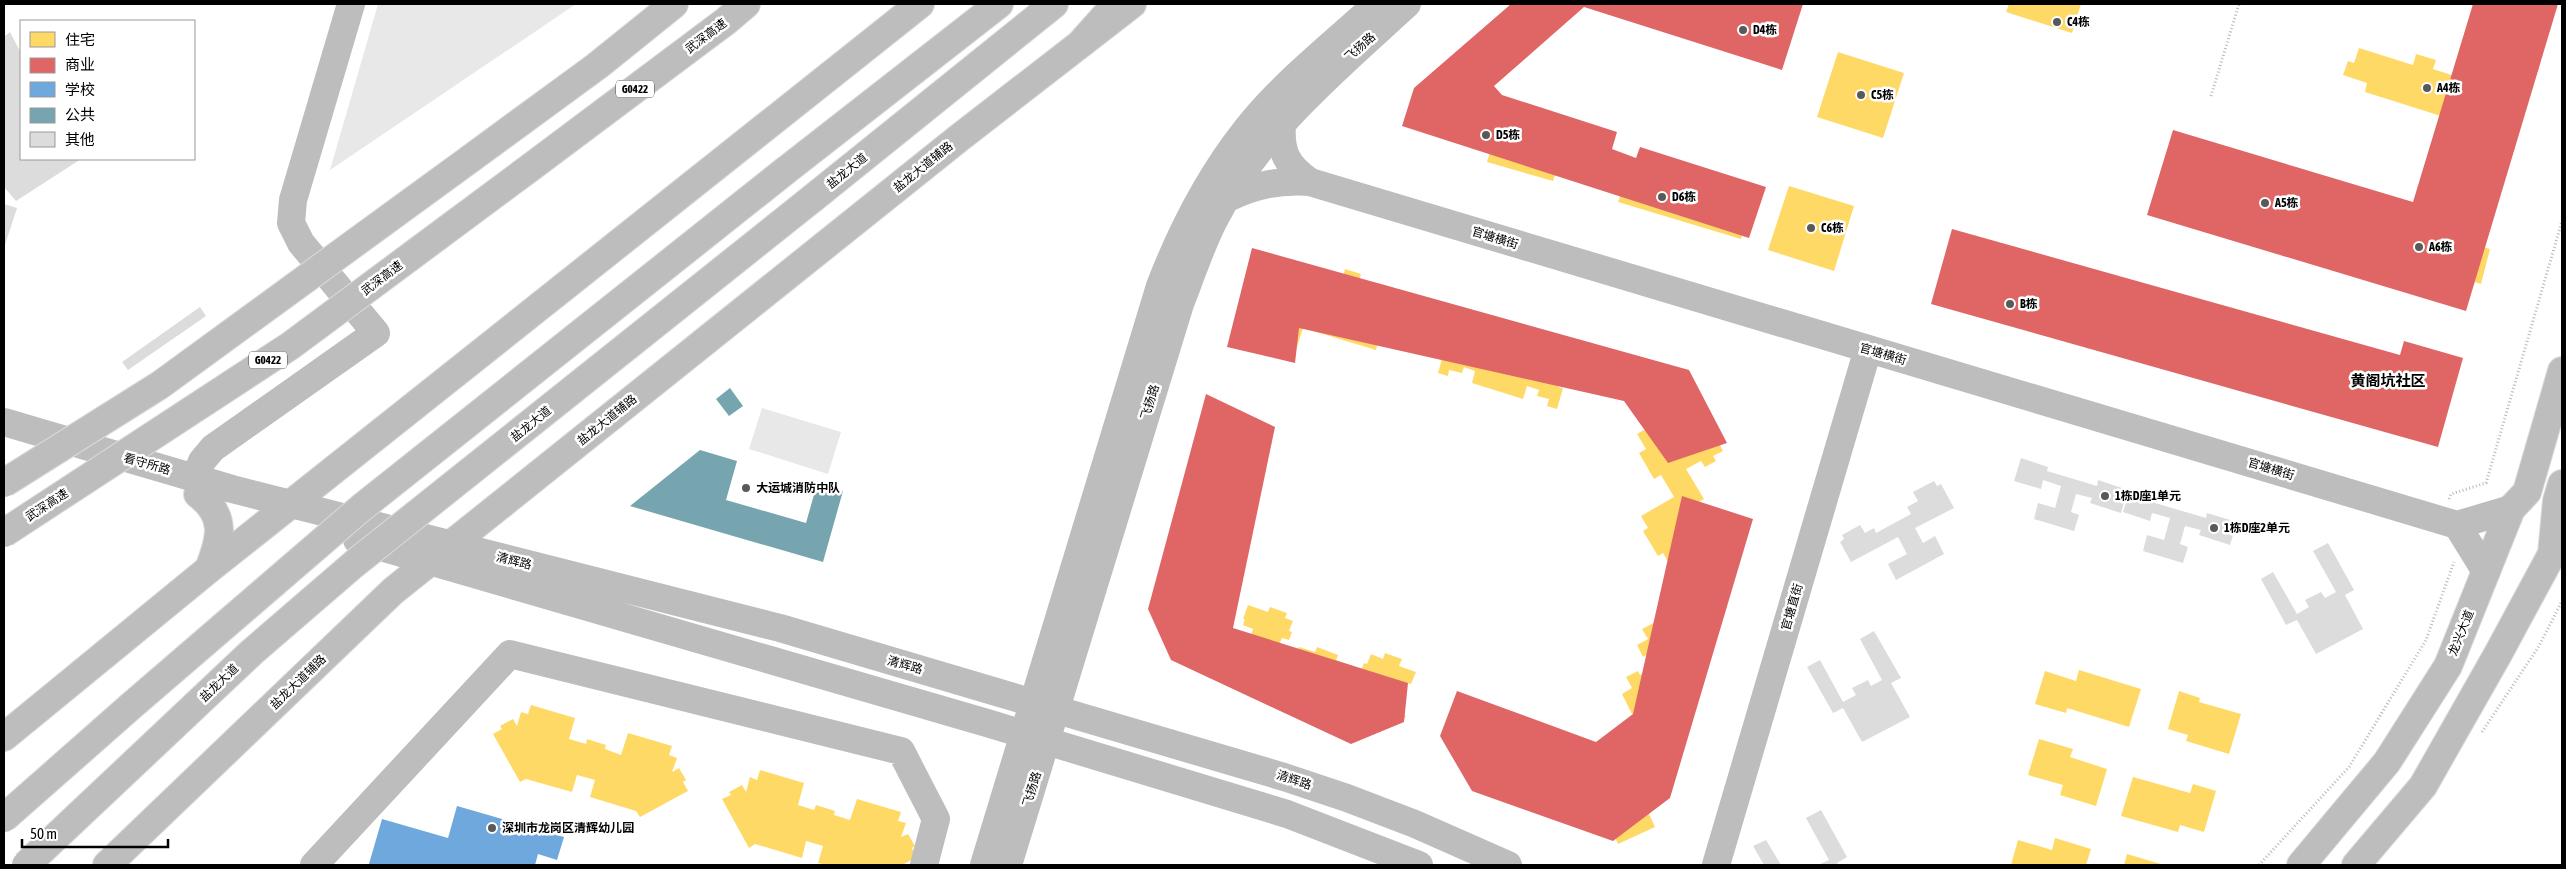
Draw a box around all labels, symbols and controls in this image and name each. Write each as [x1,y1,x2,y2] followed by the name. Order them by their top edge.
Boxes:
[2067,15,2090,29] place label: C4栋
[683,16,729,56] street label: 武深高速
[2051,16,2063,28] marker: C4栋
[20,20,195,160] legend
[1753,23,1777,37] place label: D4栋
[1737,24,1749,36] marker: D4栋
[1342,30,1378,64] street label: 飞扬路
[65,31,95,48] text: 住宅
[65,56,95,73] text: 商业
[616,80,654,98] road number: G0422
[65,81,95,98] text: 学校
[2436,81,2461,95] place label: A4栋
[2421,82,2433,94] marker: A4栋
[1871,88,1894,102] place label: C5栋
[1855,89,1867,101] marker: C5栋
[65,106,95,123] text: 公共
[1496,128,1520,142] place label: D5栋
[1480,129,1492,141] marker: D5栋
[65,131,95,148] text: 其他
[891,139,955,195] street label: 盐龙大道辅路
[824,150,870,192] street label: 盐龙大道
[1672,190,1696,204] place label: D6栋
[1656,191,1668,203] marker: D6栋
[2274,196,2299,210] place label: A5栋
[2259,197,2271,209] marker: A5栋
[1821,221,1844,235] place label: C6栋
[1805,222,1817,234] marker: C6栋
[1470,224,1520,252] street label: 官塘横街
[2428,240,2453,254] place label: A6栋
[2413,241,2425,253] marker: A6栋
[359,258,405,298] street label: 武深高速
[2020,297,2038,311] place label: B栋
[2004,298,2016,310] marker: B栋
[1858,341,1908,367] street label: 官塘横街
[249,352,287,368] road number: G0422
[2350,372,2426,389] district label: 黄阁坑社区
[1138,383,1162,421] street label: 飞扬路
[575,392,639,448] street label: 盐龙大道辅路
[508,403,554,445] street label: 盐龙大道
[122,451,172,477] street label: 看守所路
[2246,455,2296,483] street label: 官塘横街
[756,481,840,495] place label: 大运城消防中队
[740,482,752,494] marker: 大运城消防中队
[23,486,71,524] street label: 武深高速
[2115,489,2181,503] place label: 1栋D座1单元
[2099,490,2111,502] marker: 1栋D座1单元
[2224,521,2290,535] place label: 1栋D座2单元
[2208,522,2220,534] marker: 1栋D座2单元
[495,550,533,572] street label: 清辉路
[1779,582,1805,632] street label: 官塘直街
[2446,608,2476,658] street label: 龙兴大道
[267,652,329,712] street label: 盐龙大道辅路
[886,653,924,677] street label: 清辉路
[197,661,241,705] street label: 盐龙大道
[1275,768,1313,792] street label: 清辉路
[1020,770,1044,808] street label: 飞扬路
[22,816,169,848] scale bar
[502,821,634,835] place label: 深圳市龙岗区清辉幼儿园
[486,822,498,834] marker: 深圳市龙岗区清辉幼儿园
[30,825,57,842] text: 50 m

